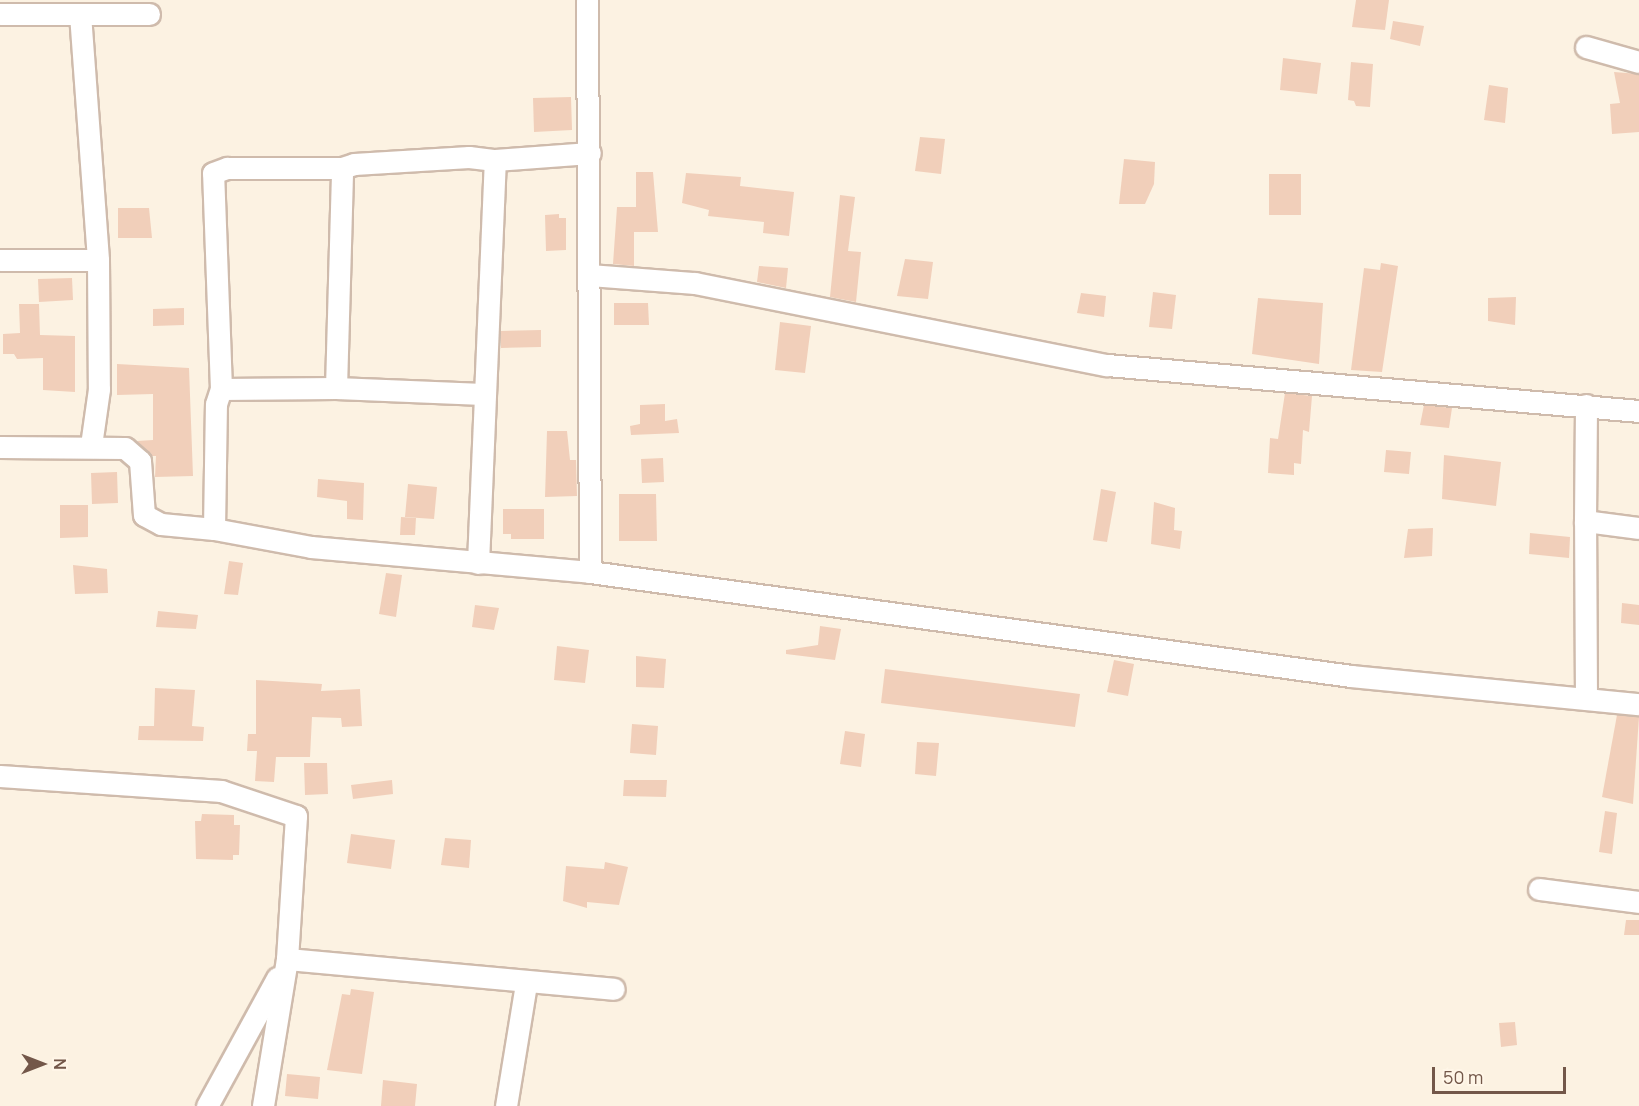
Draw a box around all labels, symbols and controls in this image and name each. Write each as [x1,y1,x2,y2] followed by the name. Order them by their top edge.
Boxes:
[12,1034,72,1094] north arrow
[1435,1055,1568,1093] scale bar
[49,1058,71,1070] text: N
[1443,1065,1483,1089] text: 50 m

